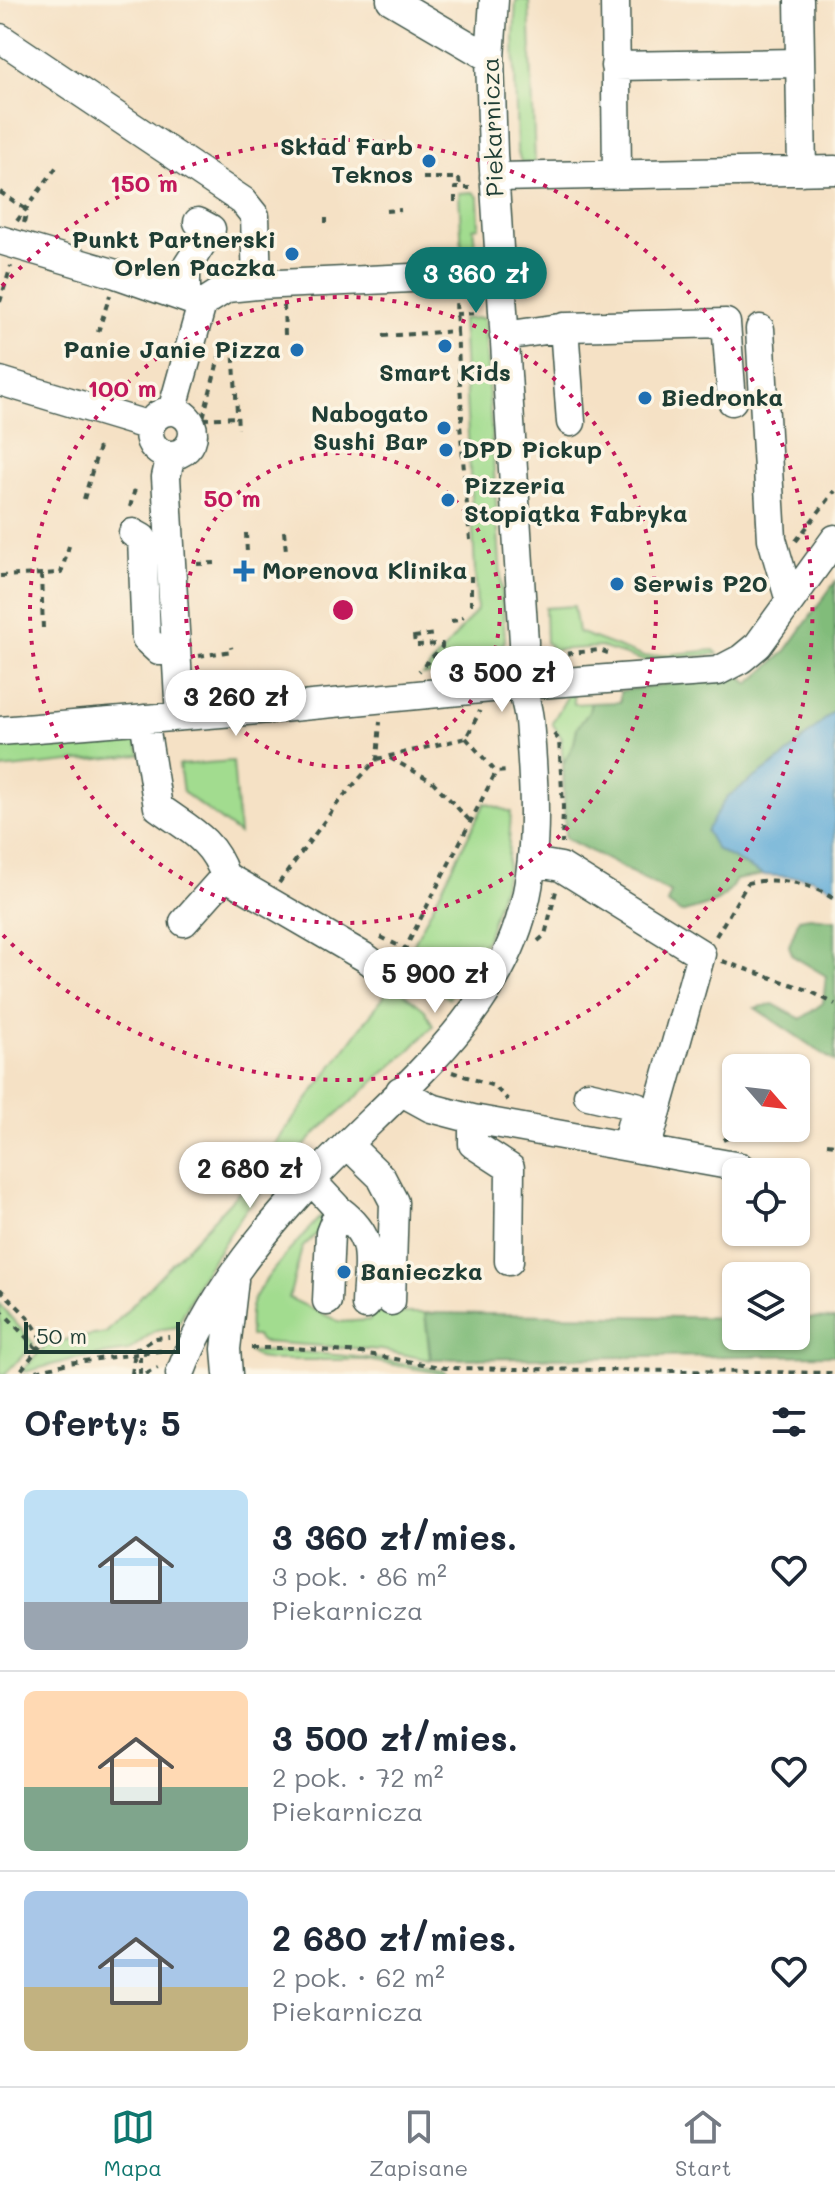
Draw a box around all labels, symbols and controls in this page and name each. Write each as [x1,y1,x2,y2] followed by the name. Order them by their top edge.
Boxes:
[474,57,509,197] street label: Piekarnicza
[280,130,413,189] place label: Skład Farb Teknos
[420,152,438,170] marker: Skład Farb Teknos
[110,167,178,198] text: 150 m
[72,223,276,282] place label: Punkt Partnerski Orlen Paczka
[283,245,301,263] marker: Punkt Partnerski Orlen Paczka
[393,247,559,315] pin: 3 360 zł
[423,256,529,290] text: 3 360 zł
[63,333,281,364] place label: Panie Janie Pizza
[436,337,454,355] marker: Smart Kids
[288,341,306,359] marker: Panie Janie Pizza
[379,356,511,387] place label: Smart Kids
[87,372,157,403] text: 100 m
[661,381,783,412] place label: Biedronka
[636,389,654,407] marker: Biedronka
[311,397,428,456] place label: Nabogato Sushi Bar
[435,419,453,437] marker: Nabogato Sushi Bar
[462,433,602,464] place label: DPD Pickup
[437,441,455,459] marker: DPD Pickup
[464,469,688,528] place label: Pizzeria Stopiątka Fabryka
[203,482,261,513] text: 50 m
[439,491,457,509] marker: Pizzeria Stopiątka Fabryka
[262,554,467,585] place label: Morenova Klinika
[233,560,255,582] marker: Morenova Klinika
[633,567,767,598] place label: Serwis P20
[608,575,626,593] marker: Serwis P20
[329,596,357,624] centre of rings
[419,646,585,714] pin: 3 500 zł
[449,655,555,689] text: 3 500 zł
[153,670,319,738] pin: 3 260 zł
[183,679,289,713] text: 3 260 zł
[352,947,518,1015] pin: 5 900 zł
[382,956,489,990] text: 5 900 zł
[722,1054,810,1142] north arrow
[722,1054,810,1350] map controls
[167,1142,333,1210] pin: 2 680 zł
[197,1151,303,1185] text: 2 680 zł
[722,1158,810,1246] button: locate
[360,1255,483,1286] place label: Banieczka
[722,1262,810,1350] button: layers
[335,1263,353,1281] marker: Banieczka
[24,1318,180,1354] scale bar
[36,1321,87,1350] text: 50 m
[24,1400,181,1445] text: Oferty: 5
[767,1400,811,1444] icon: filters
[272,1514,517,1559] text: 3 360 zł/mies.
[88,1522,184,1618] icon: home
[767,1548,811,1592] icon: heart
[272,1559,447,1593] text: 3 pok. · 86 m²
[272,1593,423,1627] text: Piekarnicza
[272,1715,518,1760] text: 3 500 zł/mies.
[88,1723,184,1819] icon: home
[767,1749,811,1793] icon: heart
[272,1760,444,1794] text: 2 pok. · 72 m²
[272,1794,423,1828] text: Piekarnicza
[272,1915,517,1960] text: 2 680 zł/mies.
[88,1923,184,2019] icon: home
[767,1949,811,1993] icon: heart
[272,1960,445,1994] text: 2 pok. · 62 m²
[272,1994,423,2028] text: Piekarnicza
[103,2105,162,2182] tab: Mapa
[369,2105,468,2182] tab: Zapisane
[675,2105,731,2182] tab: Start

